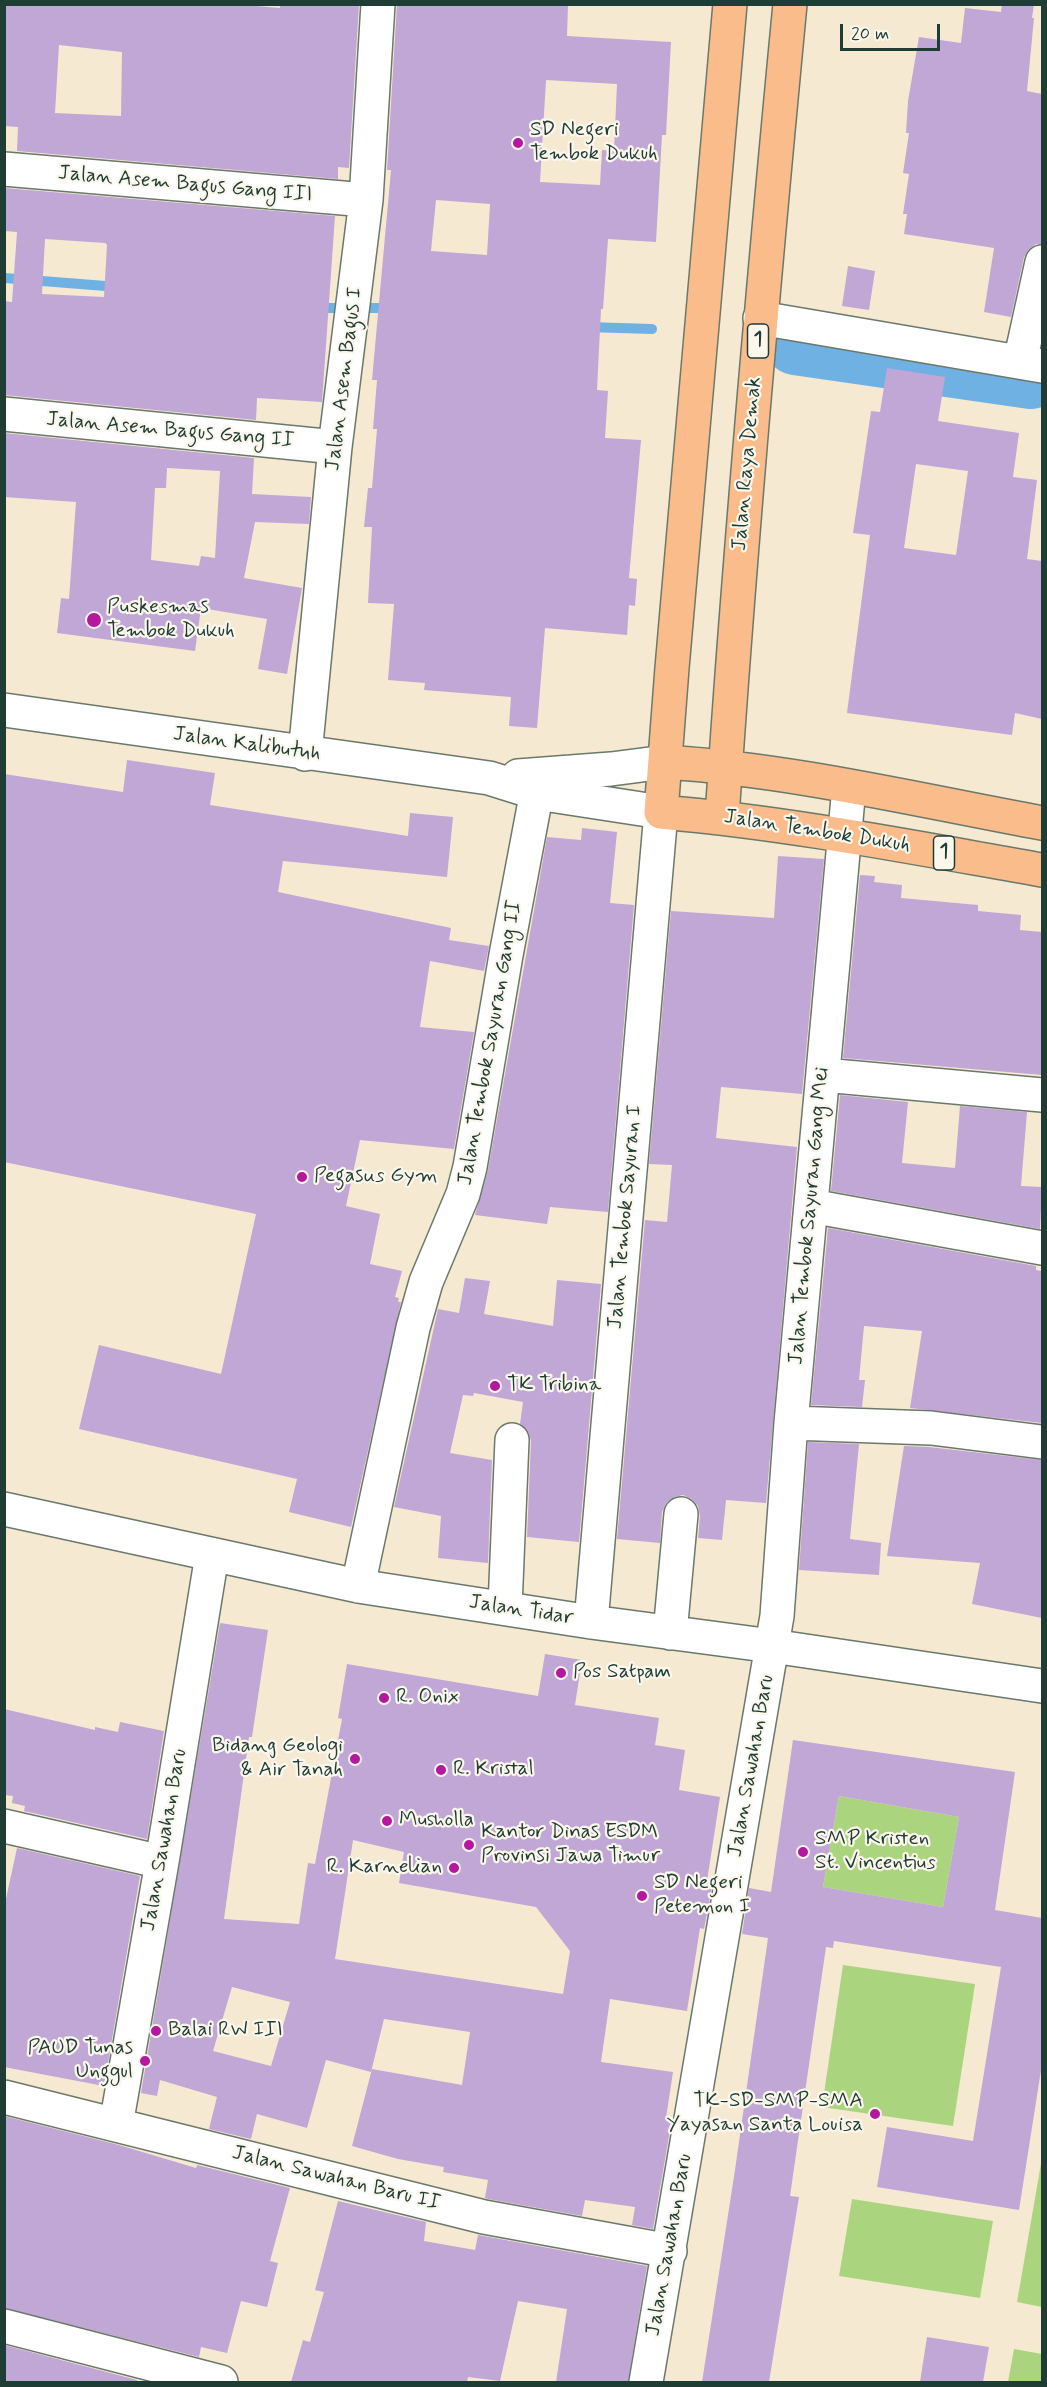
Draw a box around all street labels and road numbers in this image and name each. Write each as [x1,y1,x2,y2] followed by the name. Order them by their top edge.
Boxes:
[57,161,313,209] street label: Jalan Asem Bagus Gang III
[321,286,369,472] street label: Jalan Asem Bagus I
[748,324,768,358] road number: 1
[728,376,768,552] street label: Jalan Raya Demak
[45,408,295,454] street label: Jalan Asem Bagus Gang II
[171,722,323,768] street label: Jalan Kalibutuh
[722,805,912,859] street label: Jalan Tembok Dukuh
[934,836,954,870] road number: 1
[454,899,528,1187] street label: Jalan Tembok Sayuran Gang II
[784,1066,836,1366] street label: Jalan Tembok Sayuran Gang Mei
[604,1104,648,1330] street label: Jalan Tembok Sayuran I
[467,1590,575,1632] street label: Jalan Tidar
[724,1673,780,1859] street label: Jalan Sawahan Baru
[137,1747,193,1933] street label: Jalan Sawahan Baru
[229,2141,443,2217] street label: Jalan Sawahan Baru II
[642,2152,698,2338] street label: Jalan Sawahan Baru

